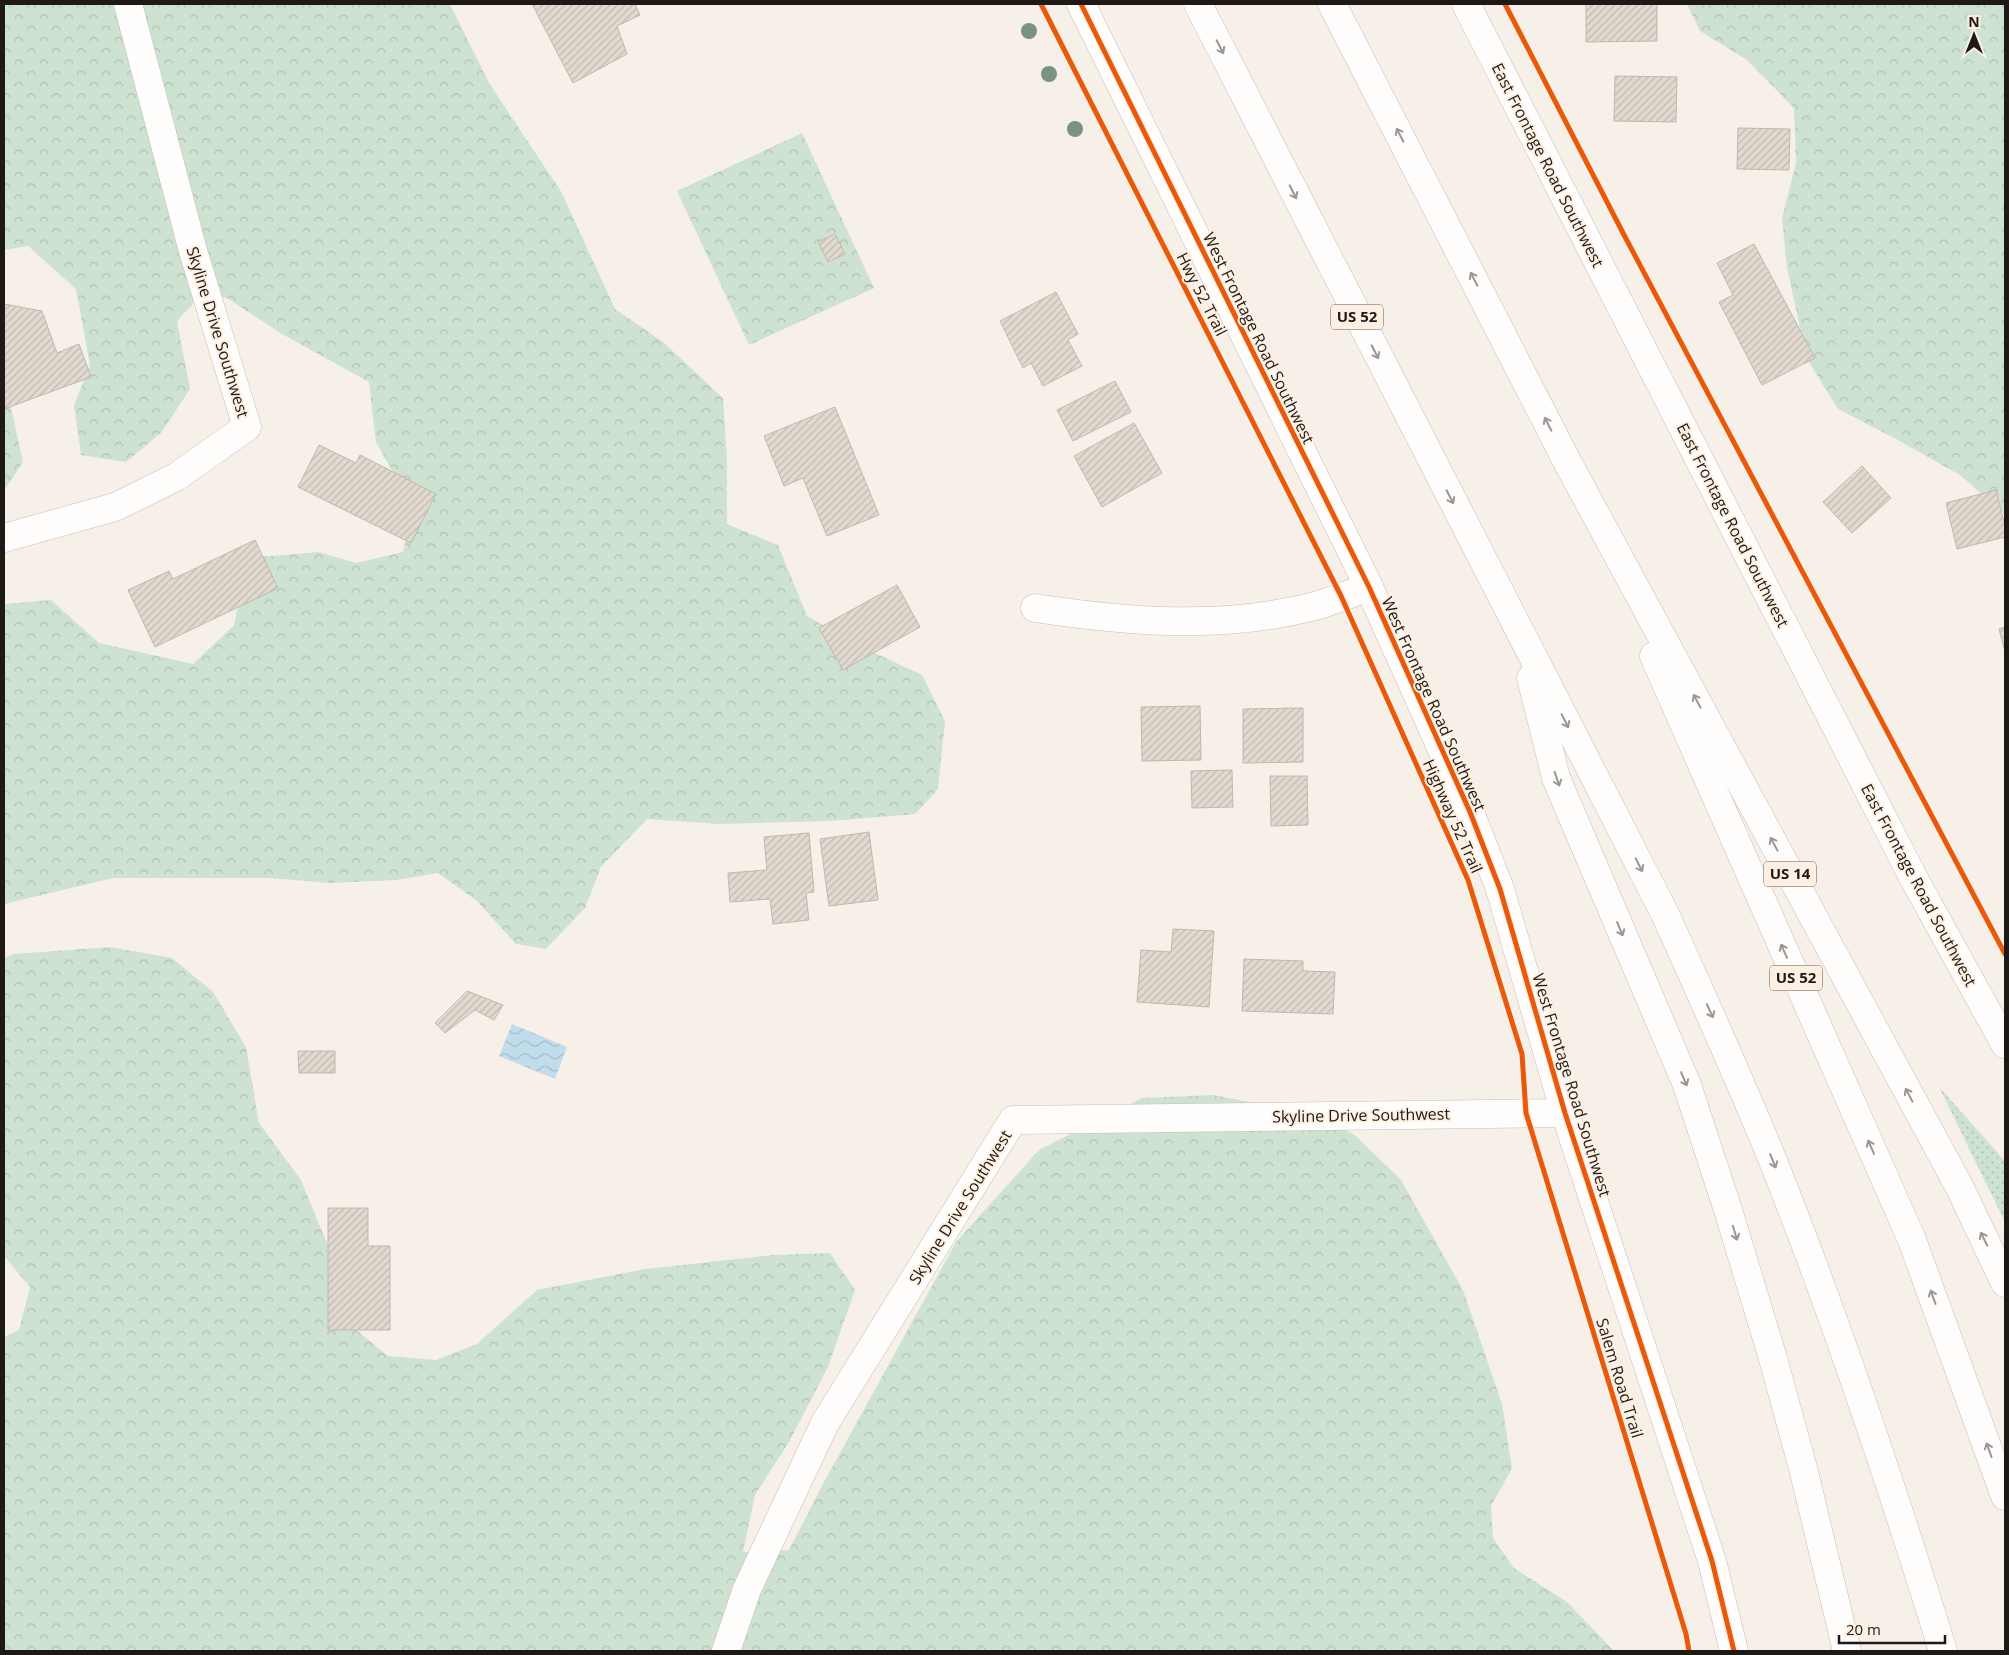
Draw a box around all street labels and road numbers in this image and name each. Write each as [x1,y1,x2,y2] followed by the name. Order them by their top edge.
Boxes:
[1487,59,1609,271] street label: East Frontage Road Southwest
[1198,229,1320,448] street label: West Frontage Road Southwest
[181,244,255,421] street label: Skyline Drive Southwest
[1172,248,1232,340] street label: Hwy 52 Trail
[1331,304,1383,330] road number: US 52
[1672,419,1794,631] street label: East Frontage Road Southwest
[1377,593,1491,815] street label: West Frontage Road Southwest
[1418,756,1488,876] street label: Highway 52 Trail
[1856,780,1982,991] street label: East Frontage Road Southwest
[1764,862,1816,886] road number: US 14
[1770,966,1822,990] road number: US 52
[1527,971,1617,1200] street label: West Frontage Road Southwest
[1272,1102,1450,1128] street label: Skyline Drive Southwest
[904,1125,1017,1288] street label: Skyline Drive Southwest
[1591,1315,1649,1441] street label: Salem Road Trail

